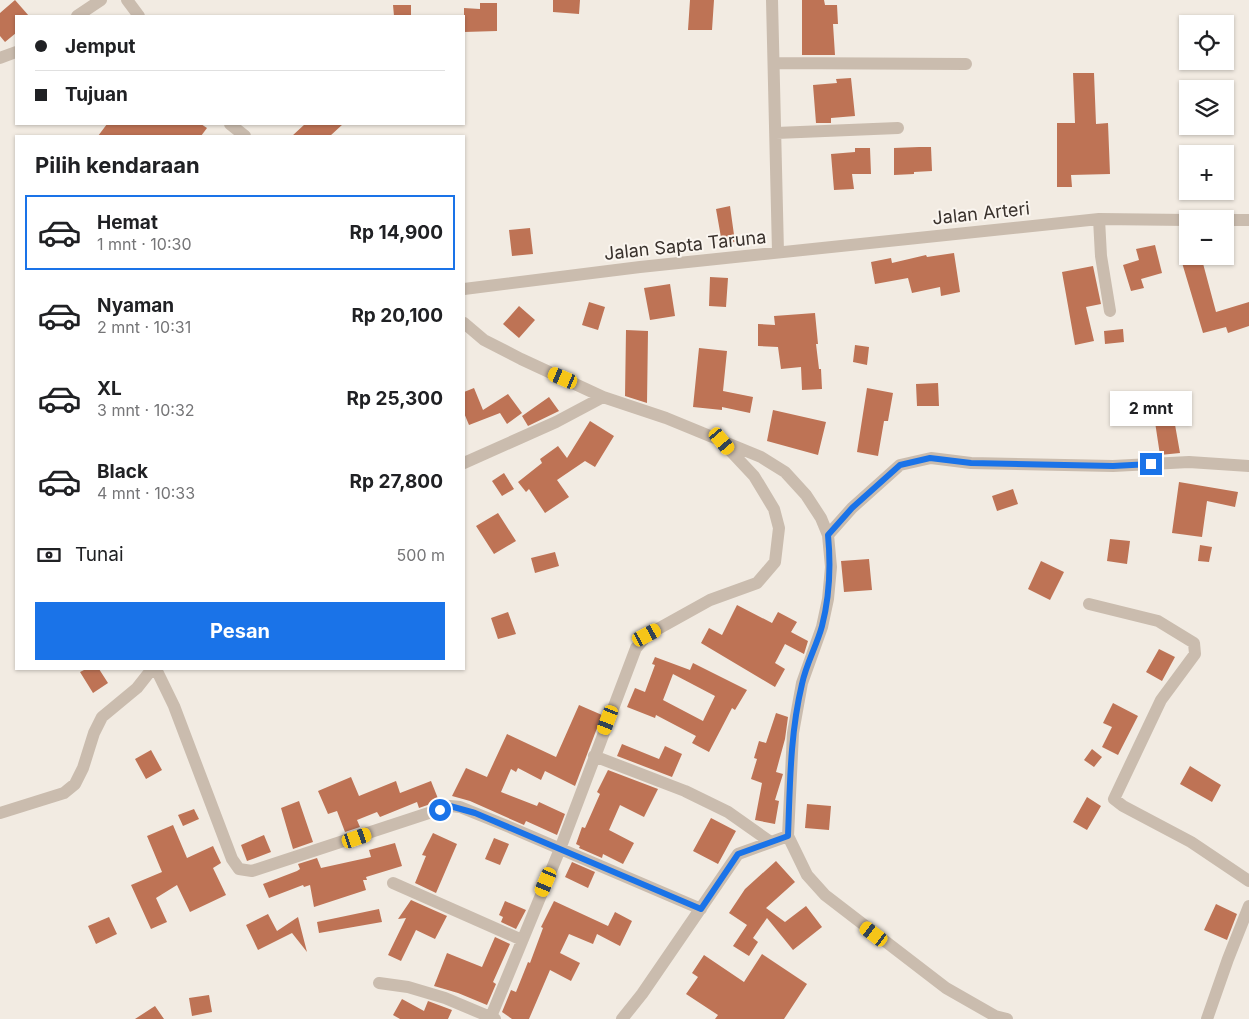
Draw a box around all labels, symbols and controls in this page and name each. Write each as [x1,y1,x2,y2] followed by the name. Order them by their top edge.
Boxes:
[1179,15,1234,265] map controls
[1179,15,1234,70] button: locate
[65,35,136,58] text: Jemput
[1179,80,1234,135] button: layers
[65,83,128,106] text: Tujuan
[1179,145,1234,200] button: +
[35,152,200,178] text: Pilih kendaraan
[931,197,1031,229] street label: Jalan Arteri
[37,210,82,255] icon: car
[1179,210,1234,265] button: −
[97,211,158,234] text: Hemat
[350,221,443,244] text: Rp 14,900
[603,226,767,264] street label: Jalan Sapta Taruna
[97,234,192,254] text: 1 mnt · 10:30
[37,293,82,338] icon: car
[97,294,174,317] text: Nyaman
[351,304,443,327] text: Rp 20,100
[97,317,191,337] text: 2 mnt · 10:31
[546,365,579,391] car
[37,376,82,421] icon: car
[97,377,122,400] text: XL
[347,387,443,410] text: Rp 25,300
[1110,392,1192,426] callout: 2 mnt
[1129,398,1173,418] text: 2 mnt
[97,400,195,420] text: 3 mnt · 10:32
[706,425,737,457] car
[1140,453,1162,475] route end
[37,459,82,504] icon: car
[97,460,148,483] text: Black
[350,470,443,493] text: Rp 27,800
[97,483,195,503] text: 4 mnt · 10:33
[35,541,63,569] icon: cash
[75,543,124,566] text: Tunai
[397,545,445,565] text: 500 m
[35,602,445,660] button: Pesan
[630,621,663,649] car
[595,703,620,737] car
[429,799,451,821] route start
[340,826,373,850] car
[533,865,558,899] car
[857,919,890,949] car

